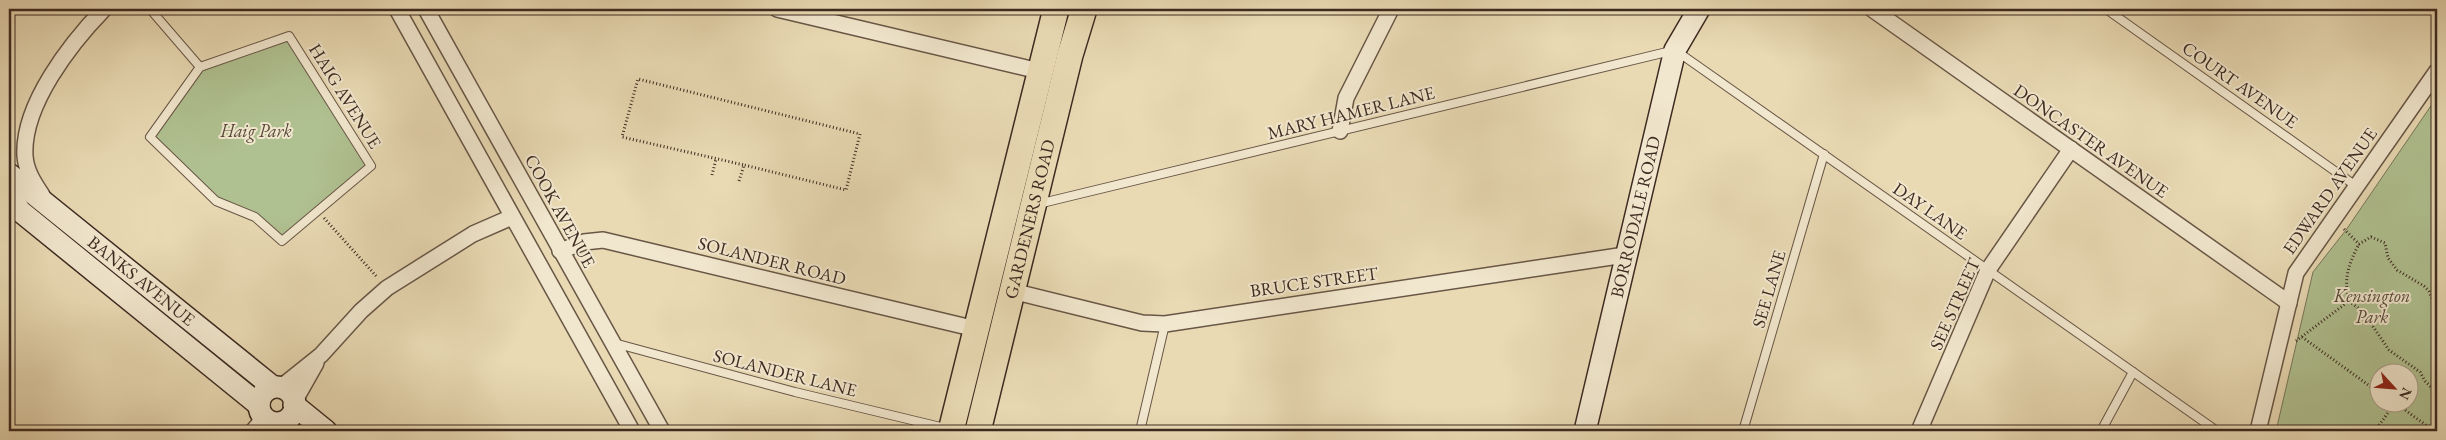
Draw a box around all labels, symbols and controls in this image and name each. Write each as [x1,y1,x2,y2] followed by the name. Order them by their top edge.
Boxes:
[2178,36,2303,133] street label: COURT AVENUE
[304,39,387,153] street label: HAIG AVENUE
[2009,78,2173,203] street label: DONCASTER AVENUE
[1265,81,1437,144] street label: MARY HAMER LANE
[219,119,292,143] park label: Haig Park
[2277,123,2382,259] street label: EDWARD AVENUE
[1605,134,1665,300] street label: BORRODALE ROAD
[999,137,1060,301] street label: GARDENERS ROAD
[520,150,601,271] street label: COOK AVENUE
[1889,177,1972,245] street label: DAY LANE
[83,230,200,331] street label: BANKS AVENUE
[696,231,848,290] street label: SOLANDER ROAD
[1746,247,1791,330] street label: SEE LANE
[1924,254,1985,353] street label: SEE STREET
[1249,261,1380,302] street label: BRUCE STREET
[2333,284,2410,328] park label: Kensington Park
[711,344,859,401] street label: SOLANDER LANE
[2368,362,2418,412] north arrow
[2395,385,2416,403] text: N

